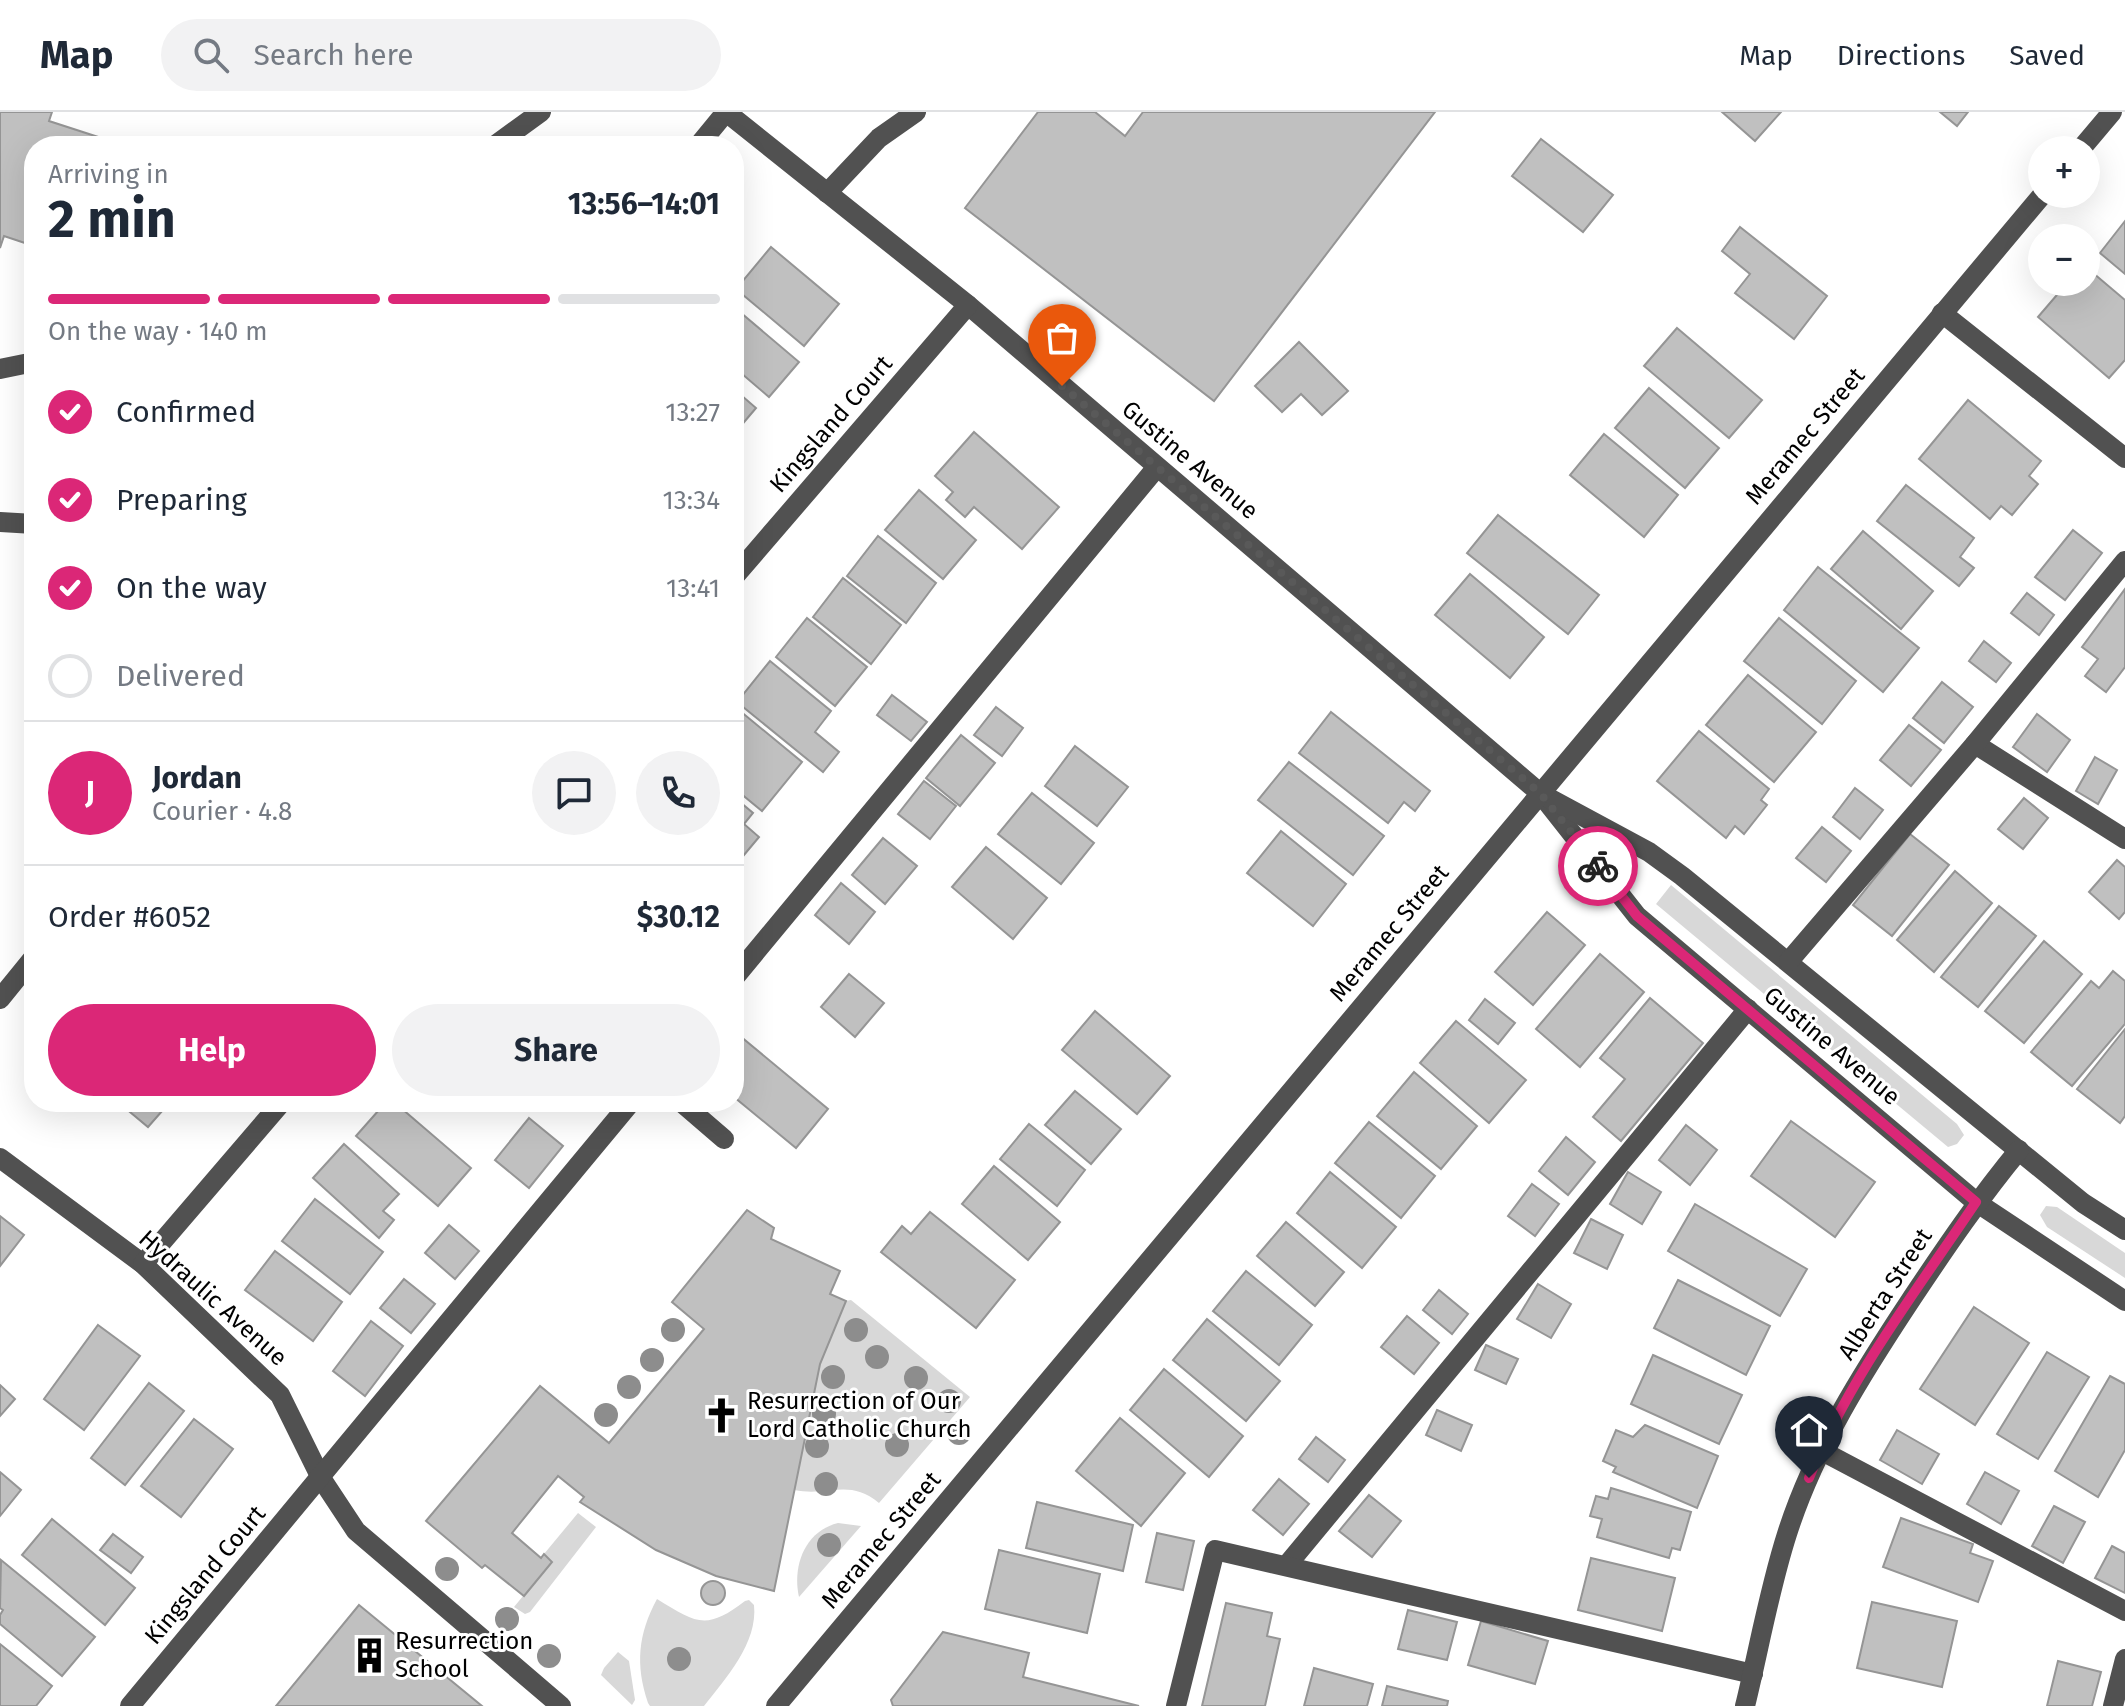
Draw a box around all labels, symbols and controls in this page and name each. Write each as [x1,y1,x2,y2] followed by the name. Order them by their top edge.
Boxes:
[161,19,721,91] search box
[40,32,113,78] text: Map
[189,33,233,77] icon: search
[253,37,414,73] text: Search here
[1739,39,1793,72] text: Map
[1837,39,1965,72] text: Directions
[2009,39,2085,72] text: Saved
[2028,136,2100,296] map controls
[2028,136,2100,208] button: +
[48,159,169,190] text: Arriving in
[568,186,720,222] text: 13:56–14:01
[48,188,176,251] text: 2 min
[2028,224,2100,296] button: −
[1028,304,1096,386] pin
[48,316,267,347] text: On the way · 140 m
[1040,316,1084,360] icon: bag
[764,350,898,498] street label: Kingsland Court
[1740,362,1871,510] street label: Meramec Street
[48,390,92,434] icon: check
[116,394,256,430] text: Confirmed
[1116,395,1264,525] street label: Gustine Avenue
[665,397,720,428] text: 13:27
[48,478,92,522] icon: check
[116,482,247,518] text: Preparing
[663,485,720,516] text: 13:34
[48,566,92,610] icon: check
[116,570,267,606] text: On the way
[666,573,720,604] text: 13:41
[116,658,245,694] text: Delivered
[532,751,616,835] button: chat
[636,751,720,835] button: phone
[152,760,242,796] text: Jordan
[85,775,95,811] text: J
[152,796,292,827] text: Courier · 4.8
[1558,826,1638,906] courier
[1576,844,1620,888] icon: bike
[1324,859,1455,1007] street label: Meramec Street
[48,899,211,935] text: Order #6052
[637,899,720,935] text: $30.12
[1758,981,1906,1111] street label: Gustine Avenue
[48,1004,376,1096] button: Help
[392,1004,720,1096] button: Share
[1832,1223,1938,1365] street label: Alberta Street
[133,1224,293,1372] street label: Hydraulic Avenue
[747,1387,972,1443] place label: Resurrection of Our Lord Catholic Church
[702,1396,740,1434] church icon: Resurrection of Our Lord Catholic Church
[1775,1396,1843,1478] pin
[1787,1408,1831,1452] icon: home
[816,1466,947,1614] street label: Meramec Street
[139,1500,271,1650] street label: Kingsland Court
[395,1627,533,1683] place label: Resurrection School
[350,1636,388,1674] building icon: Resurrection School

